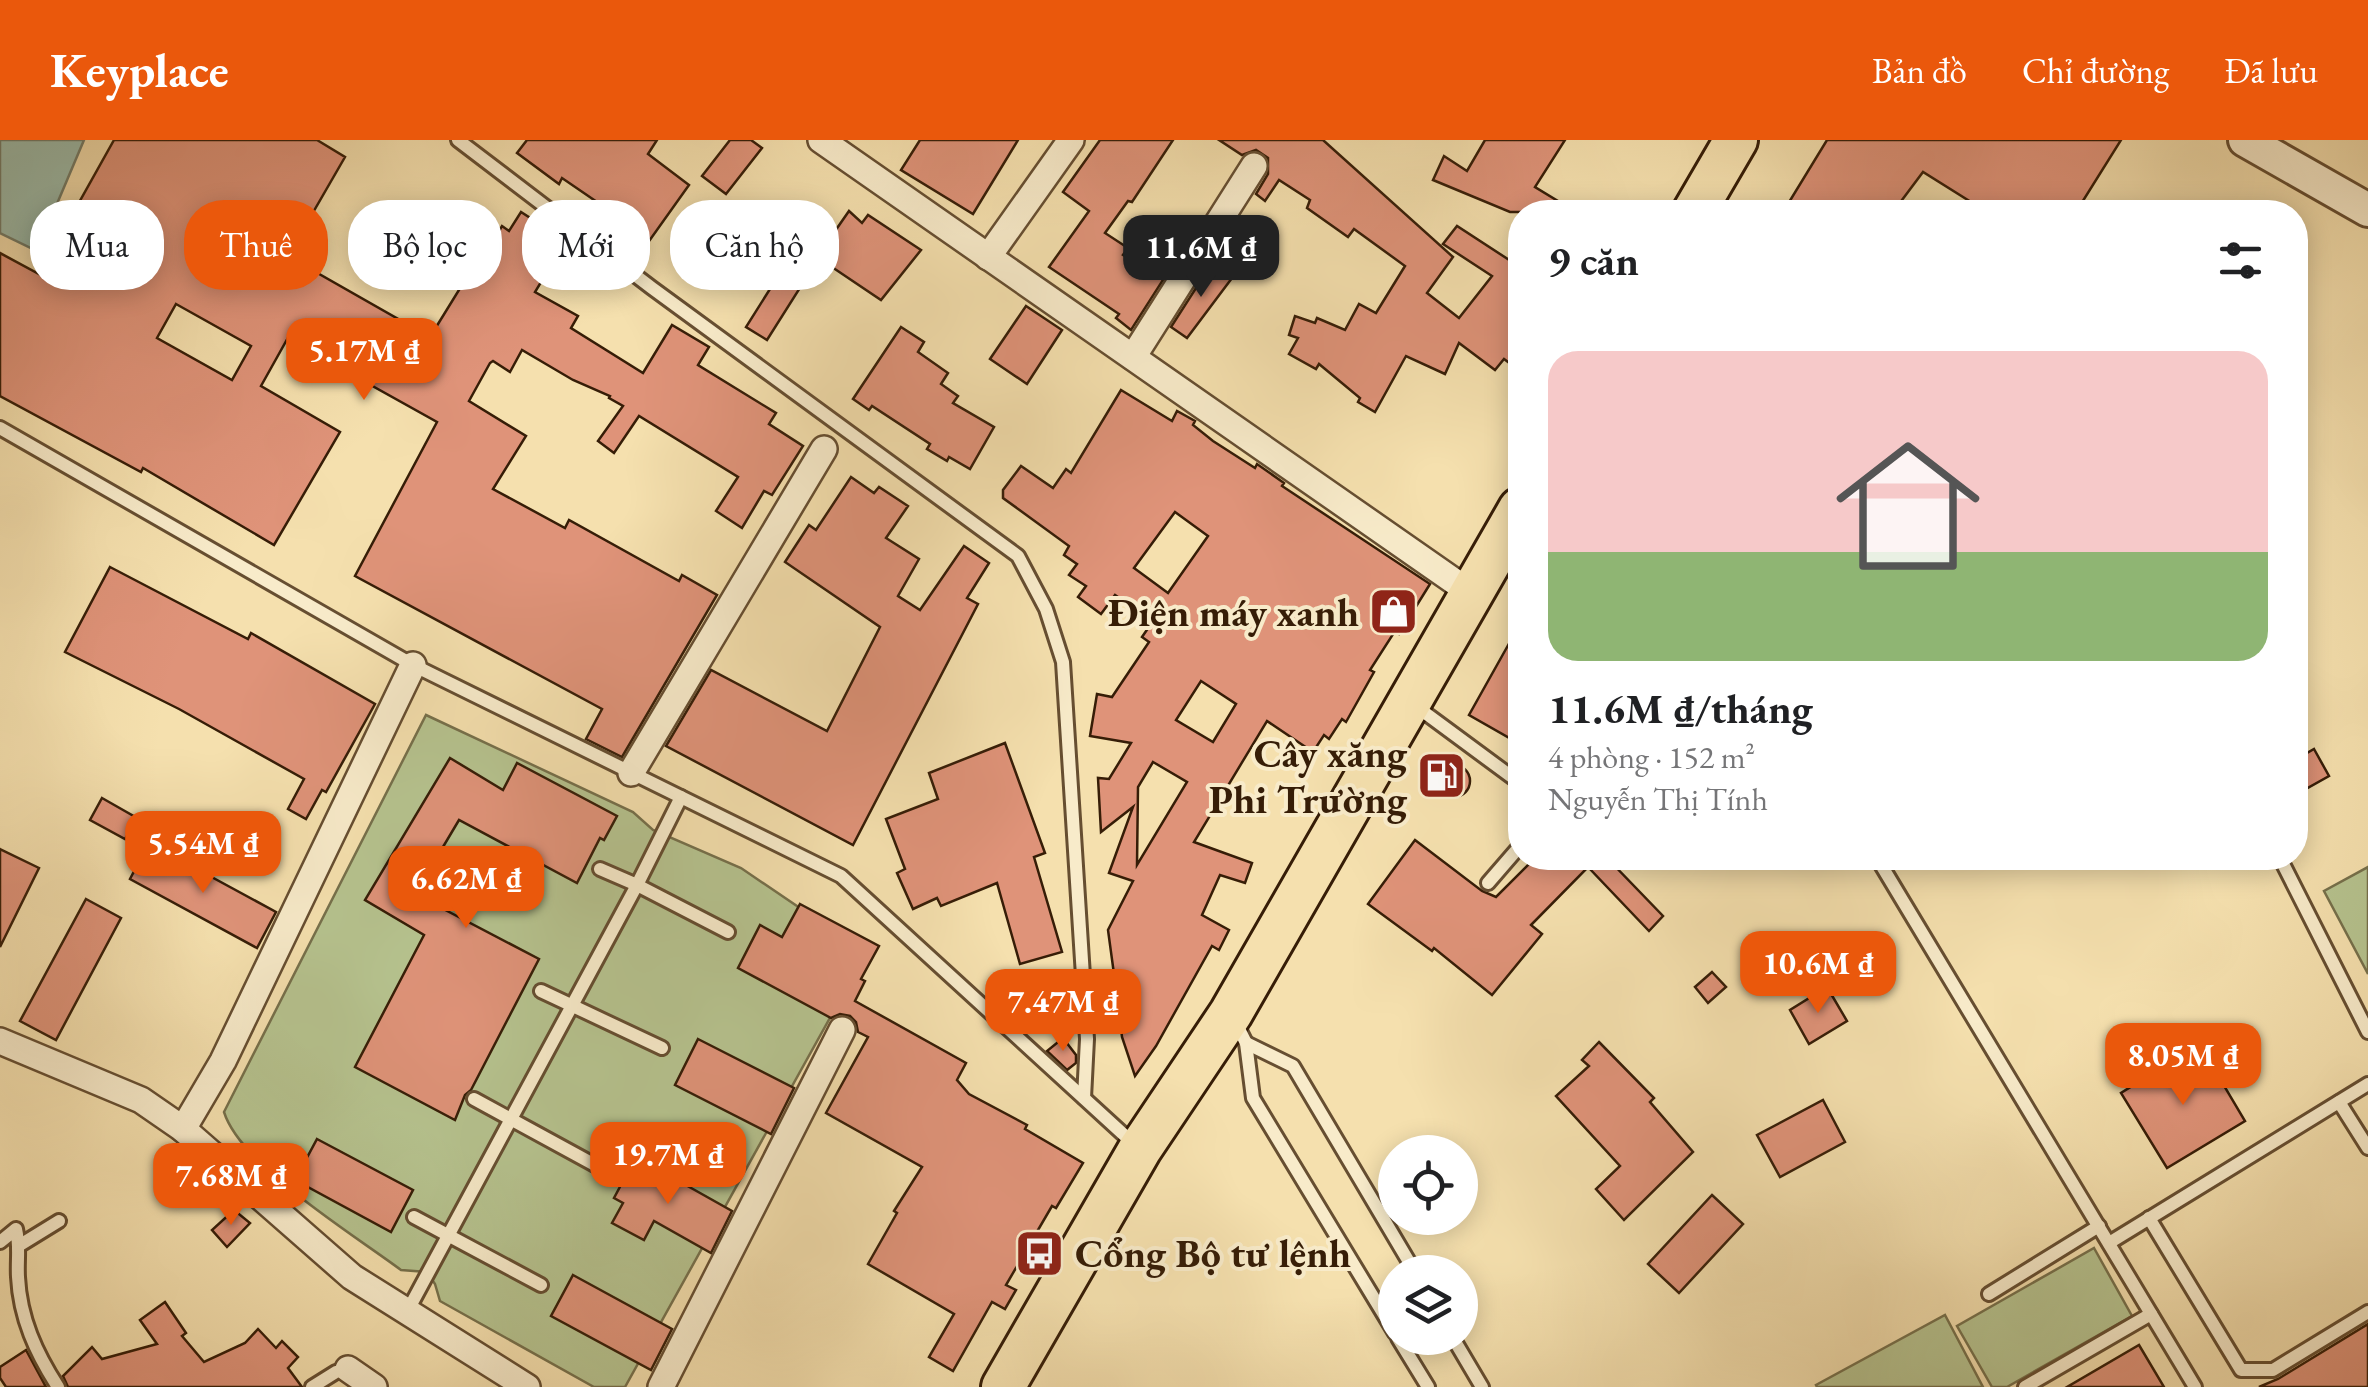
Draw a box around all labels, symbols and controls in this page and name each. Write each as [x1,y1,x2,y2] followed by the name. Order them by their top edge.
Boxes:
[50,39,229,101] text: Keyplace
[1872,48,1967,93] text: Bản đồ
[2022,48,2169,93] text: Chỉ đường
[2224,48,2318,93] text: Đã lưu
[30,200,164,290] chip: Mua
[184,200,328,290] chip: Thuê
[348,200,502,290] chip: Bộ lọc
[522,200,650,290] chip: Mới
[670,200,839,290] chip: Căn hộ
[1109,215,1293,300] pin: 11.6M ₫
[1145,226,1257,268] text: 11.6M ₫
[1548,233,1639,288] text: 9 căn
[2213,233,2268,288] icon: filters
[272,318,456,403] pin: 5.17M ₫
[308,329,420,371] text: 5.17M ₫
[1818,416,1998,596] icon: home
[1108,586,1359,638] place label: Điện máy xanh
[1368,586,1420,638] shop icon: Điện máy xanh
[1548,681,1813,736] text: 11.6M ₫/tháng
[1209,727,1408,825] place label: Cây xăng Phi Trường
[1548,736,1755,778] text: 4 phòng · 152 m²
[1416,750,1468,802] fuel station icon: Cây xăng Phi Trường
[1548,778,1768,820] text: Nguyễn Thị Tính
[111,811,295,896] pin: 5.54M ₫
[147,822,259,864] text: 5.54M ₫
[374,846,558,931] pin: 6.62M ₫
[410,857,522,899] text: 6.62M ₫
[1726,931,1910,1016] pin: 10.6M ₫
[1762,942,1874,984] text: 10.6M ₫
[971,969,1155,1054] pin: 7.47M ₫
[1007,980,1119,1022] text: 7.47M ₫
[2091,1023,2275,1108] pin: 8.05M ₫
[2127,1034,2239,1076] text: 8.05M ₫
[576,1122,760,1207] pin: 19.7M ₫
[612,1133,724,1175] text: 19.7M ₫
[1378,1135,1478,1355] map controls
[1378,1135,1478,1235] button: locate
[139,1143,323,1228] pin: 7.68M ₫
[175,1154,287,1196] text: 7.68M ₫
[1014,1227,1066,1279] bus stop icon: Cổng Bộ tư lệnh
[1075,1227,1351,1279] place label: Cổng Bộ tư lệnh
[1378,1255,1478,1355] button: layers

